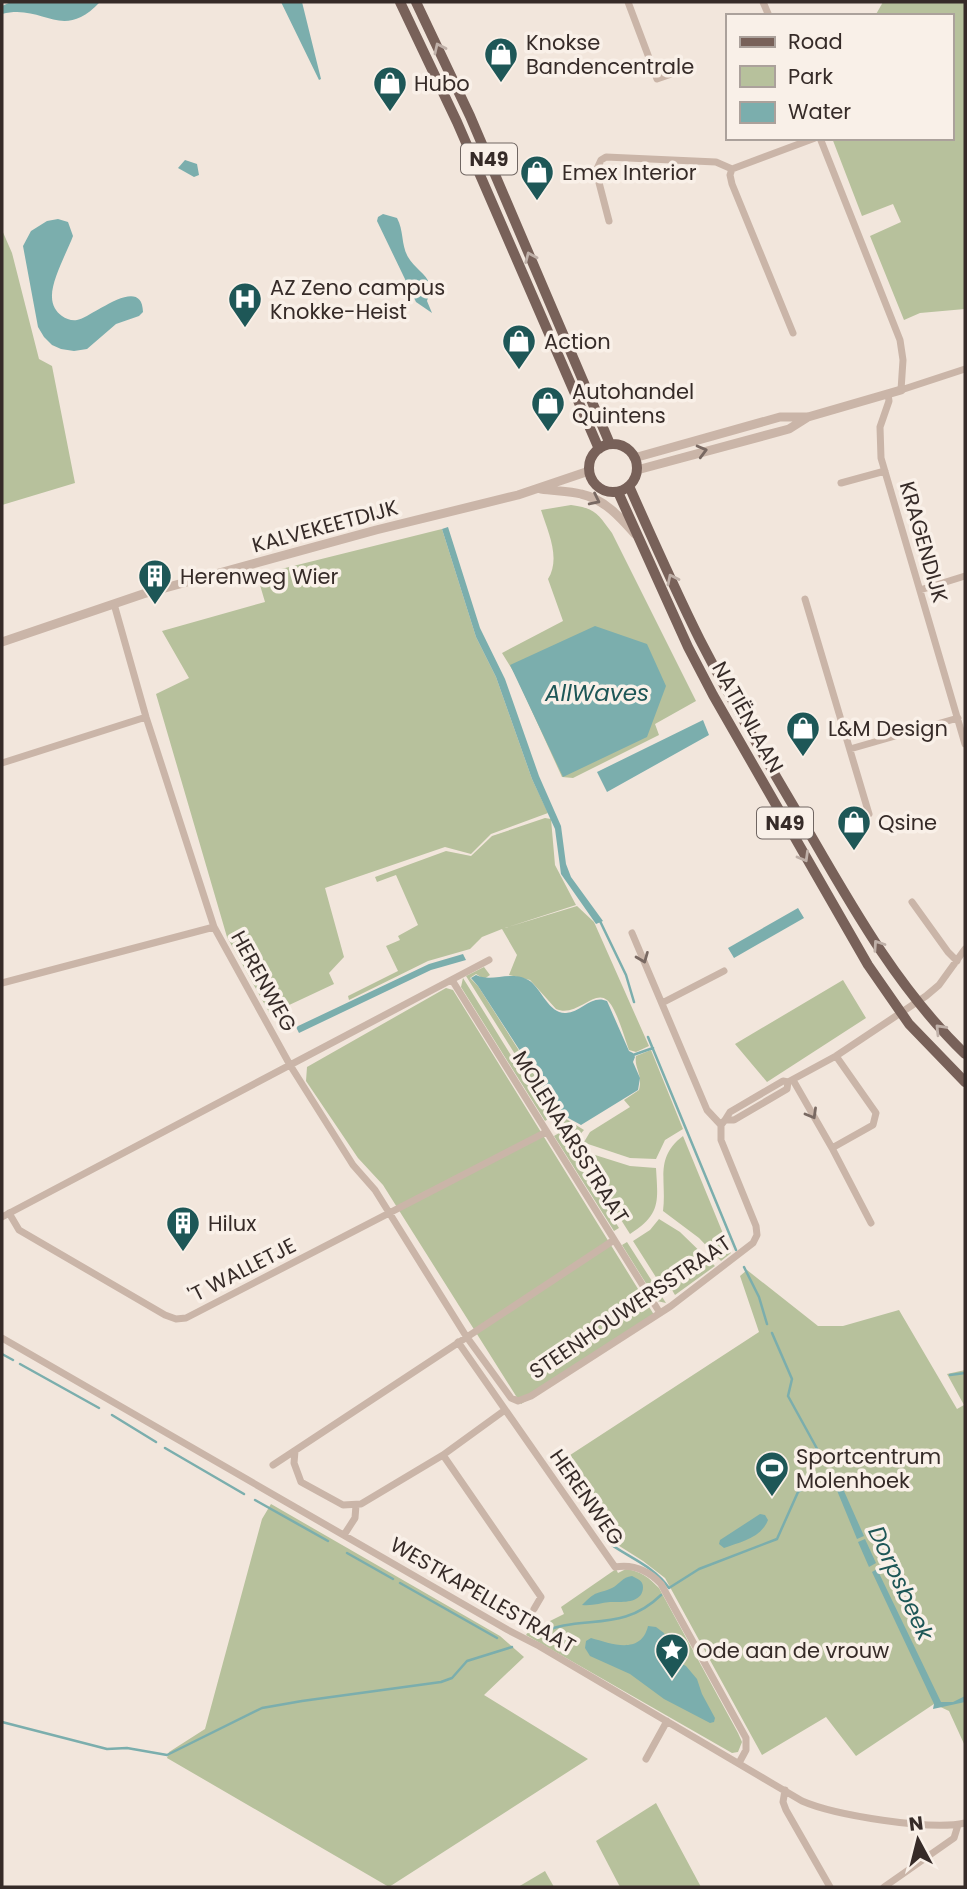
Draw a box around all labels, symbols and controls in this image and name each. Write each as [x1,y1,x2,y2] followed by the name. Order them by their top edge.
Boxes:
[726,14,953,140] legend
[788,27,843,56] text: Road
[526,28,694,81] place label: Knokse Bandencentrale
[482,35,520,84] shop icon: Knokse Bandencentrale
[434,43,448,55] one-way arrow
[788,62,833,91] text: Park
[371,64,409,113] shop icon: Hubo
[414,69,470,98] place label: Hubo
[788,97,851,126] text: Water
[461,144,517,174] road number: N49
[518,153,556,202] shop icon: Emex Interior
[562,158,697,187] place label: Emex Interior
[525,251,539,263] one-way arrow
[270,273,445,326] place label: AZ Zeno campus Knokke-Heist
[226,280,264,329] hospital icon: AZ Zeno campus Knokke-Heist
[500,322,538,371] shop icon: Action
[544,327,611,356] place label: Action
[572,377,694,430] place label: Autohandel Quintens
[529,384,567,433] shop icon: Autohandel Quintens
[696,445,708,460] one-way arrow
[893,478,955,607] street label: KRAGENDIJK
[249,492,402,559] street label: KALVEKEETDIJK
[588,492,600,506] one-way arrow
[136,557,174,606] building icon: Herenweg Wier
[180,562,339,591] place label: Herenweg Wier
[666,574,680,586] one-way arrow
[705,656,791,778] street label: NATIËNLAAN
[544,677,649,709] water label: AllWaves
[784,709,822,758] shop icon: L&M Design
[828,714,948,743] place label: L&M Design
[835,803,873,852] shop icon: Qsine
[757,808,813,838] road number: N49
[878,808,937,837] place label: Qsine
[796,849,809,862] one-way arrow
[224,925,304,1037] street label: HERENWEG
[873,940,886,953] one-way arrow
[634,951,648,963] one-way arrow
[936,1024,949,1037] one-way arrow
[506,1045,636,1229] street label: MOLENAARSSTRAAT
[804,1107,817,1120] one-way arrow
[164,1204,202,1253] building icon: Hilux
[208,1209,256,1238] place label: Hilux
[523,1229,737,1385] street label: STEENHOUWERSSTRAAT
[183,1230,301,1310] street label: 'T WALLETJE
[796,1442,941,1495] place label: Sportcentrum Molenhoek
[543,1443,631,1551] street label: HERENWEG
[753,1449,791,1498] sports icon: Sportcentrum Molenhoek
[861,1520,942,1647] water label: Dorpsbeek
[385,1530,581,1660] street label: WESTKAPELLESTRAAT
[653,1631,691,1680] place icon: Ode aan de vrouw
[696,1636,889,1665] place label: Ode aan de vrouw
[883,1805,953,1875] north arrow
[907,1809,925,1838] text: N

